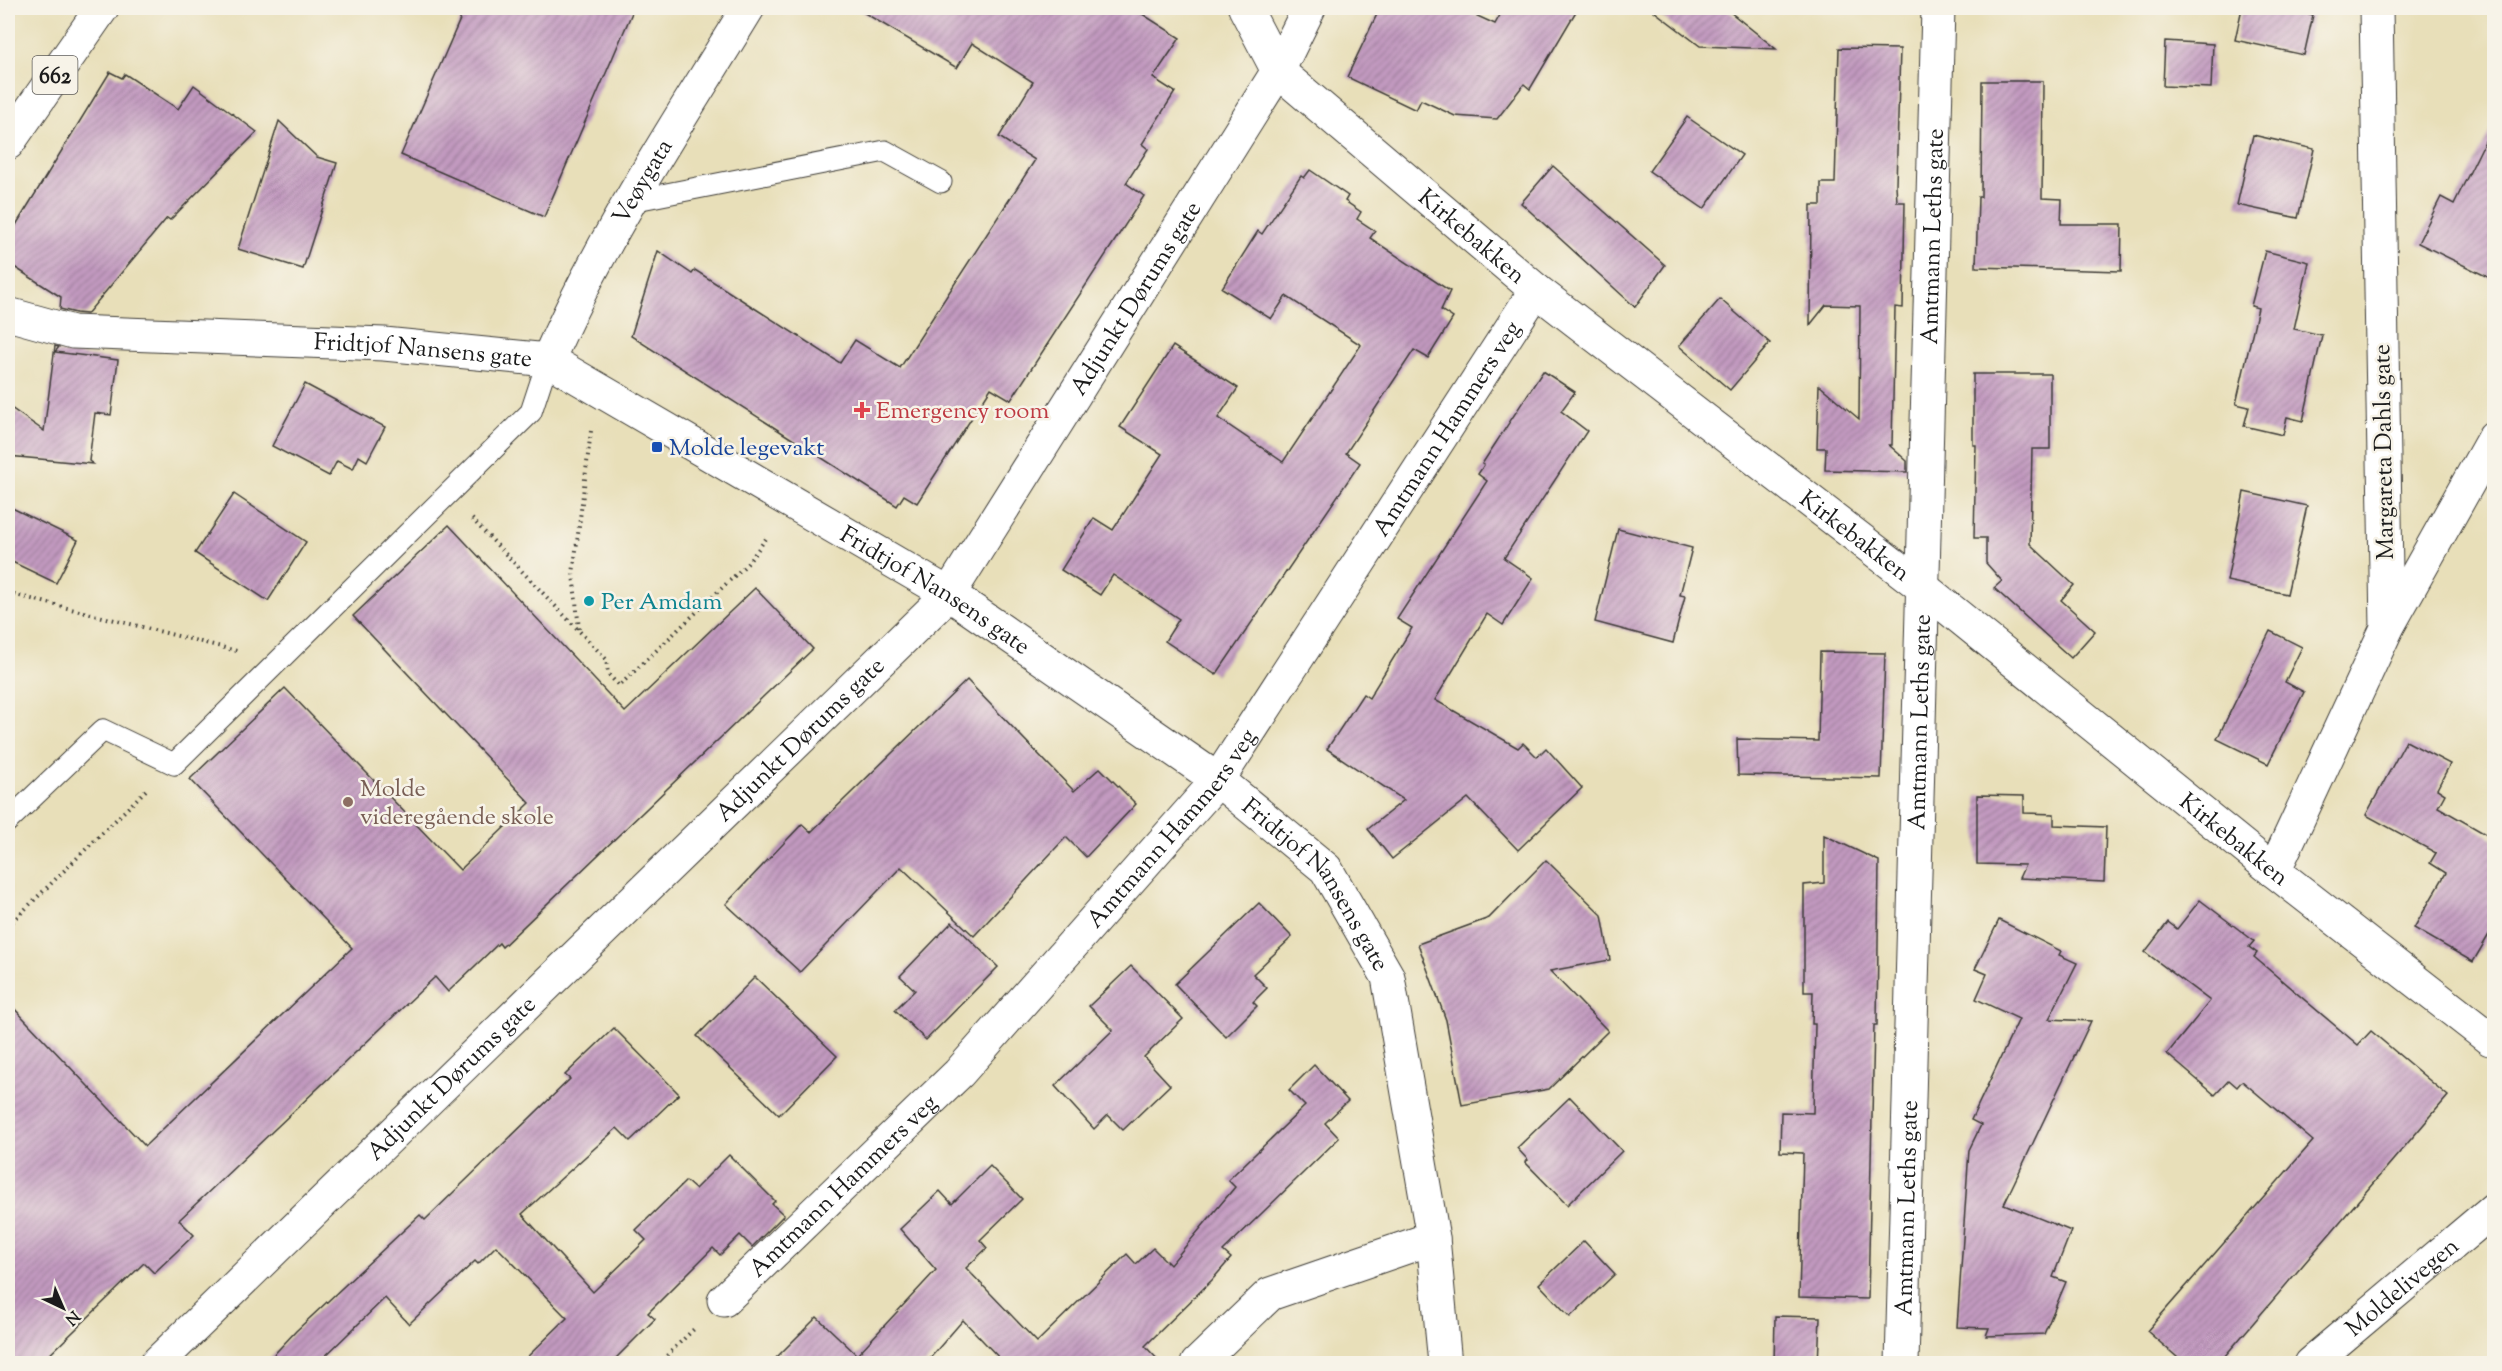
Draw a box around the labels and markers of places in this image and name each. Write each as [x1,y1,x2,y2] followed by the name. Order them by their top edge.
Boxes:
[876,395,1049,429] place label: Emergency room
[853,401,871,419] marker: Emergency room
[669,432,825,466] place label: Molde legevakt
[650,440,664,454] marker: Molde legevakt
[601,586,723,620] place label: Per Amdam
[582,594,596,608] marker: Per Amdam
[360,773,554,835] place label: Molde videregående skole
[341,795,355,809] marker: Molde videregående skole

